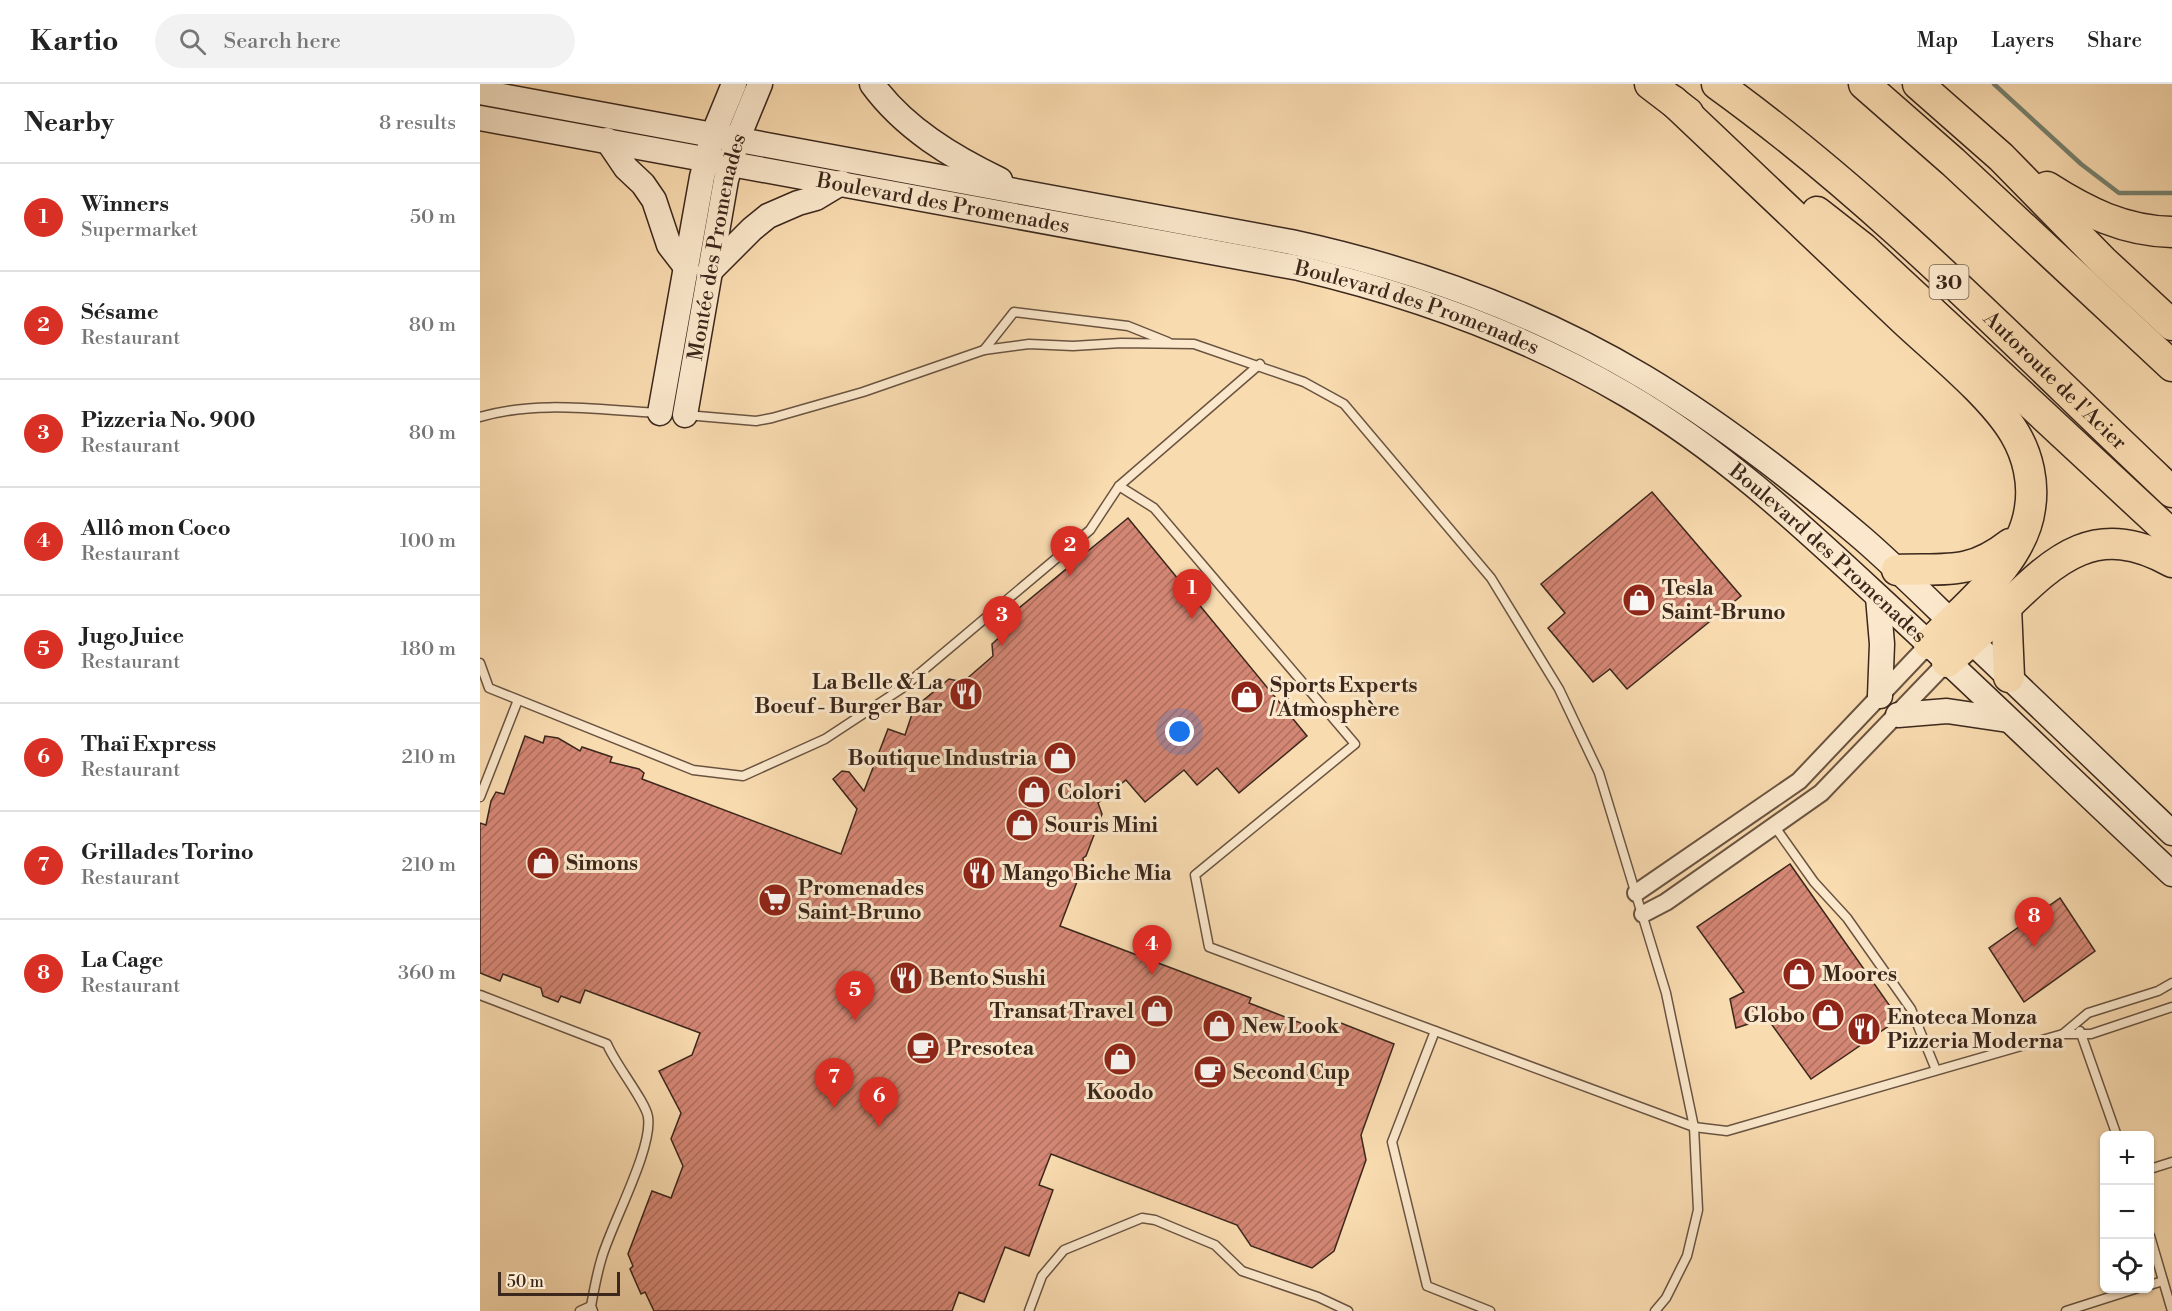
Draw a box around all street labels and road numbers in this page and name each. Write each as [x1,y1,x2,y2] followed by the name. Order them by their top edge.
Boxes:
[683,130,752,363] street label: Montée des Promenades
[814,168,1072,240] street label: Boulevard des Promenades
[1291,255,1543,361] street label: Boulevard des Promenades
[1930,265,1968,299] road number: 30
[1977,305,2132,456] street label: Autoroute de l'Acier
[1723,458,1932,649] street label: Boulevard des Promenades

